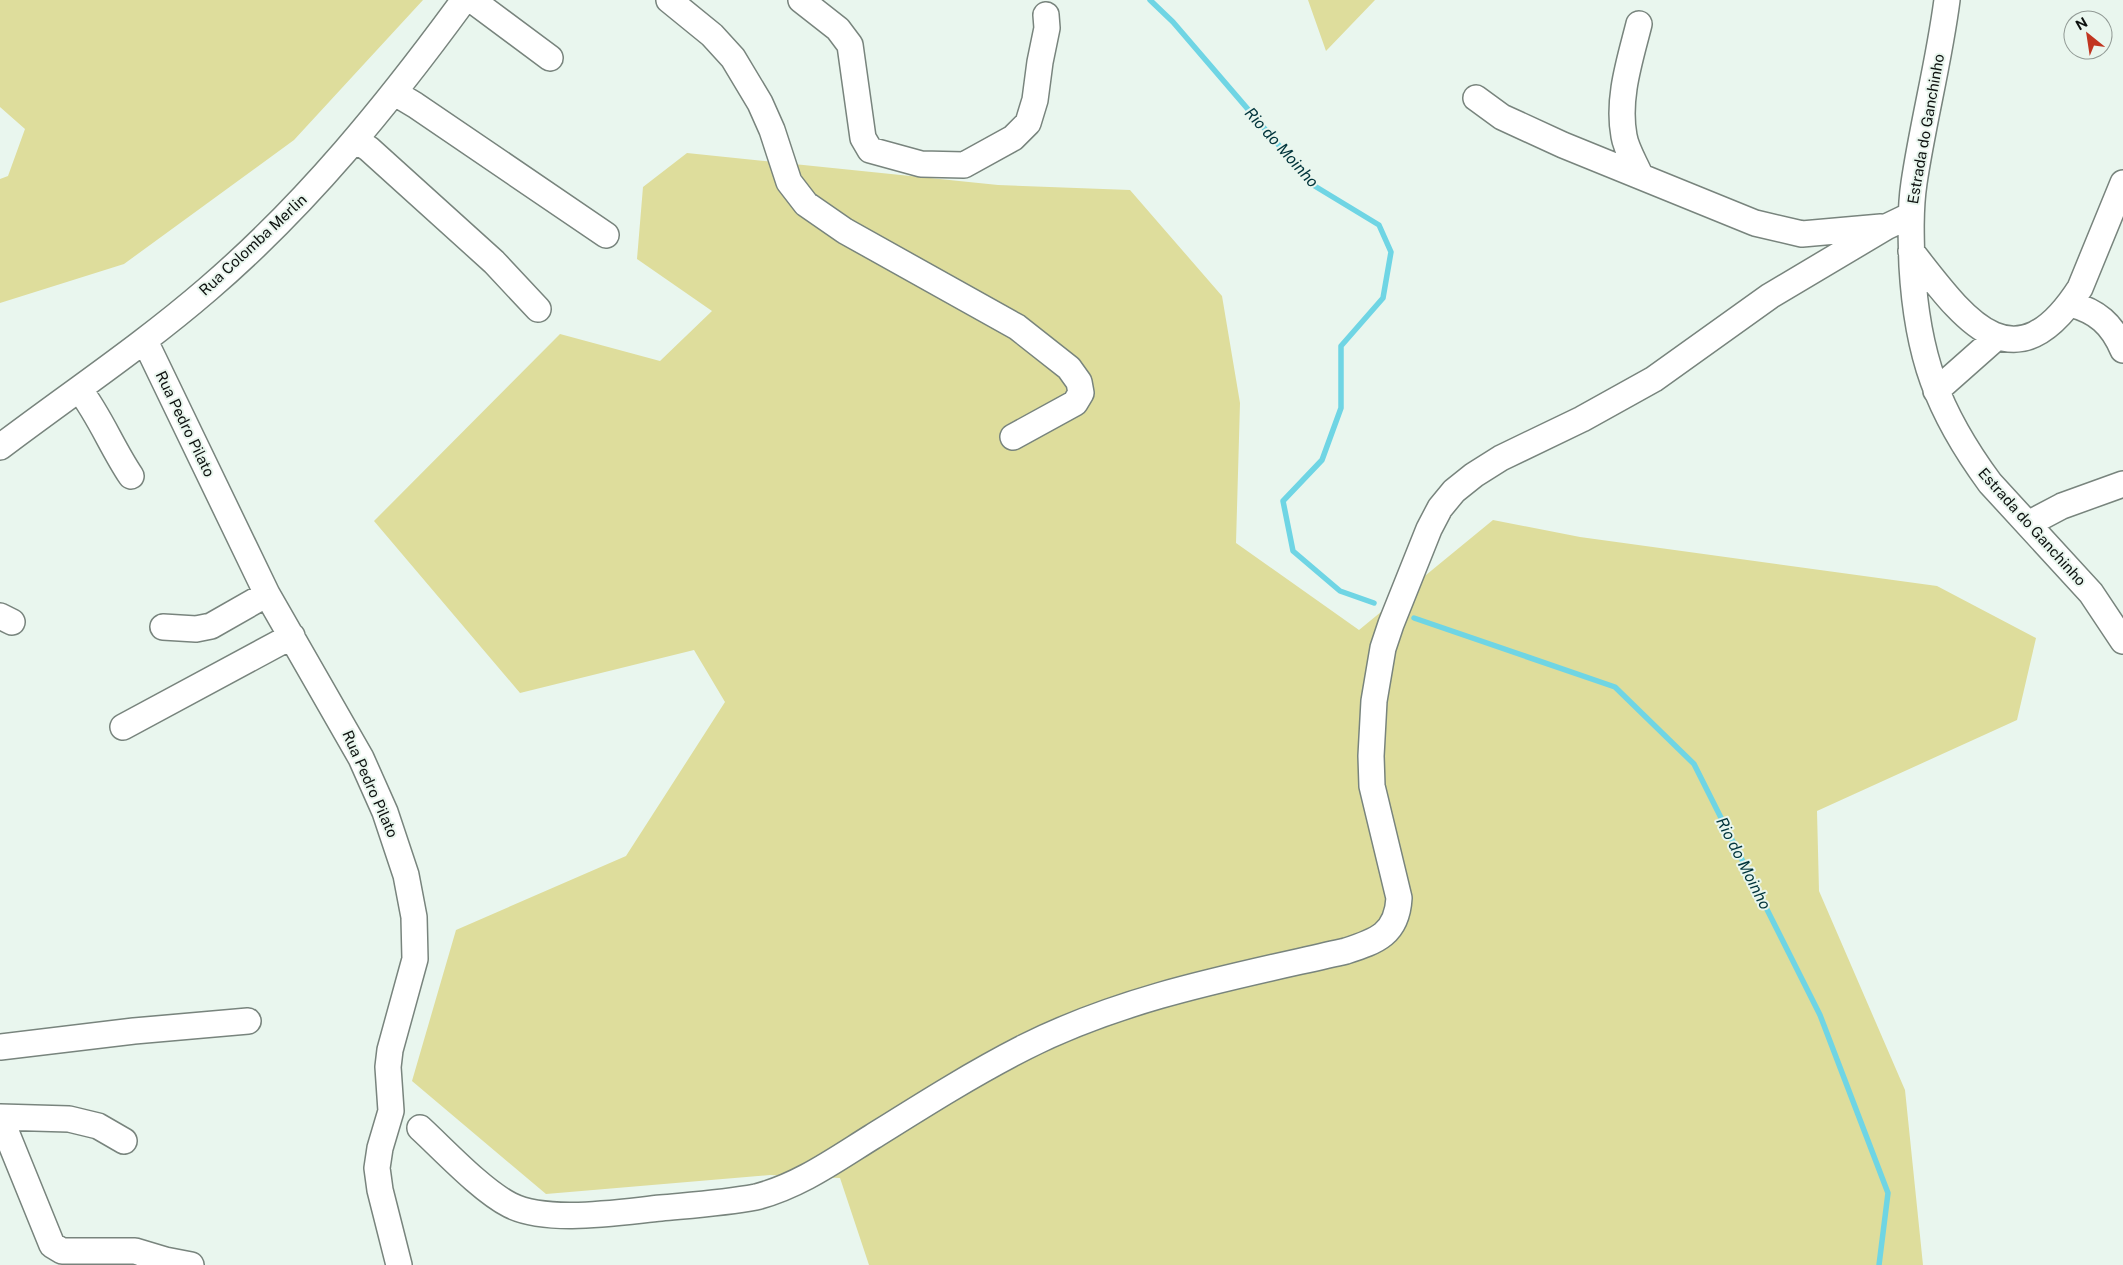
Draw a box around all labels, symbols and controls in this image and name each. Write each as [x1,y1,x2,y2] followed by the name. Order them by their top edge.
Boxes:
[2063,10,2113,60] north arrow
[2073,14,2090,33] text: N
[1904,52,1947,205] street label: Estrada do Ganchinho
[1241,103,1323,191] water label: Rio do Moinho
[196,191,310,299] street label: Rua Colomba Merlin
[153,368,218,479] street label: Rua Pedro Pilato
[1975,464,2090,589] street label: Estrada do Ganchinho
[339,728,402,840] street label: Rua Pedro Pilato
[1712,814,1775,913] water label: Rio do Moinho

